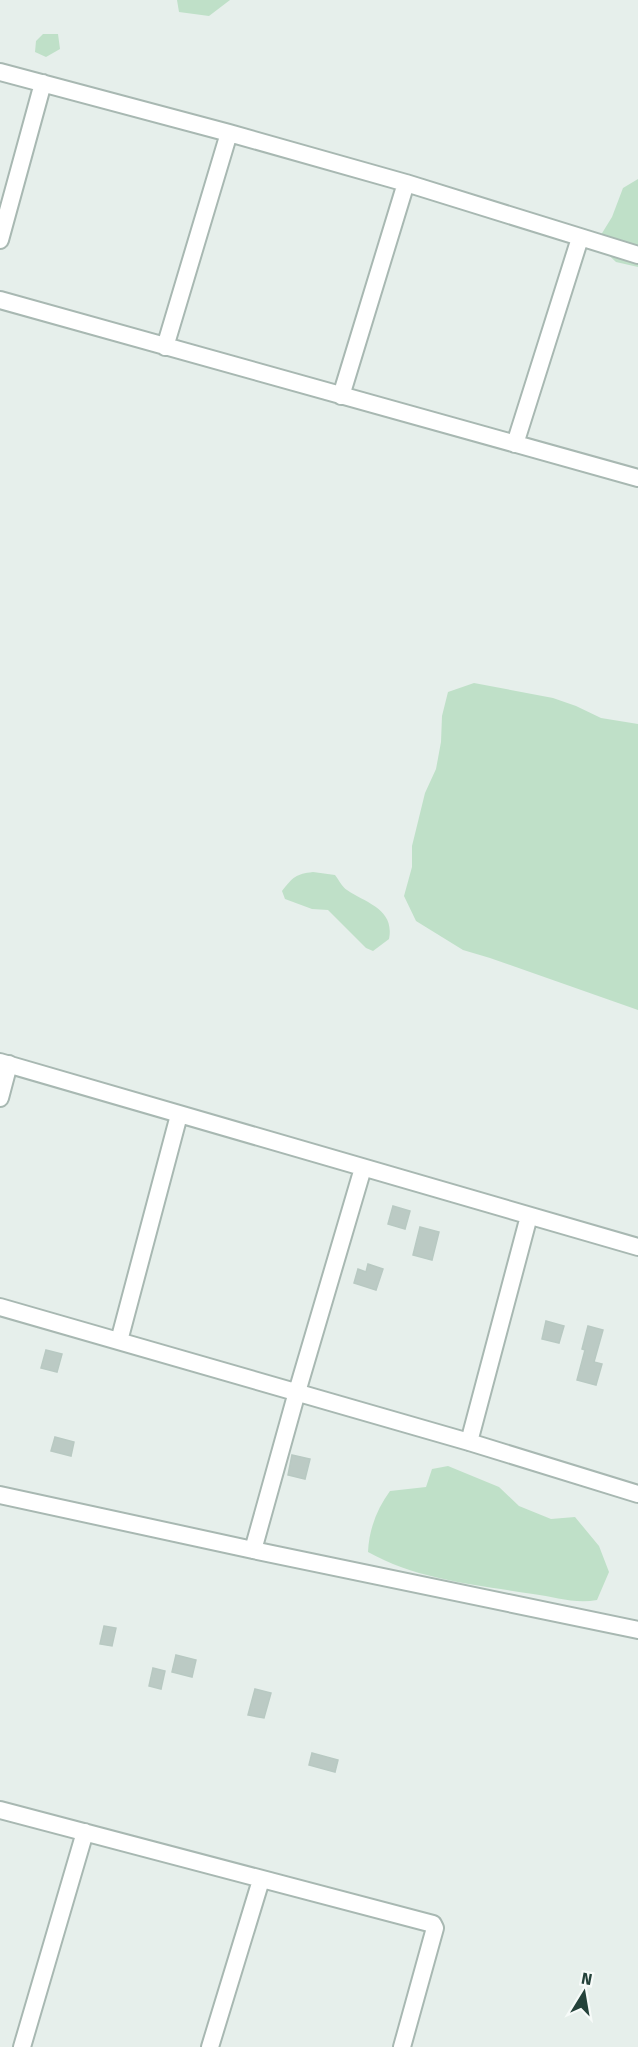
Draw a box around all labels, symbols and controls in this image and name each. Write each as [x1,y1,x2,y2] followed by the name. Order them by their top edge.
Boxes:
[554,1963,614,2023] north arrow
[580,1968,594,1989] text: N

